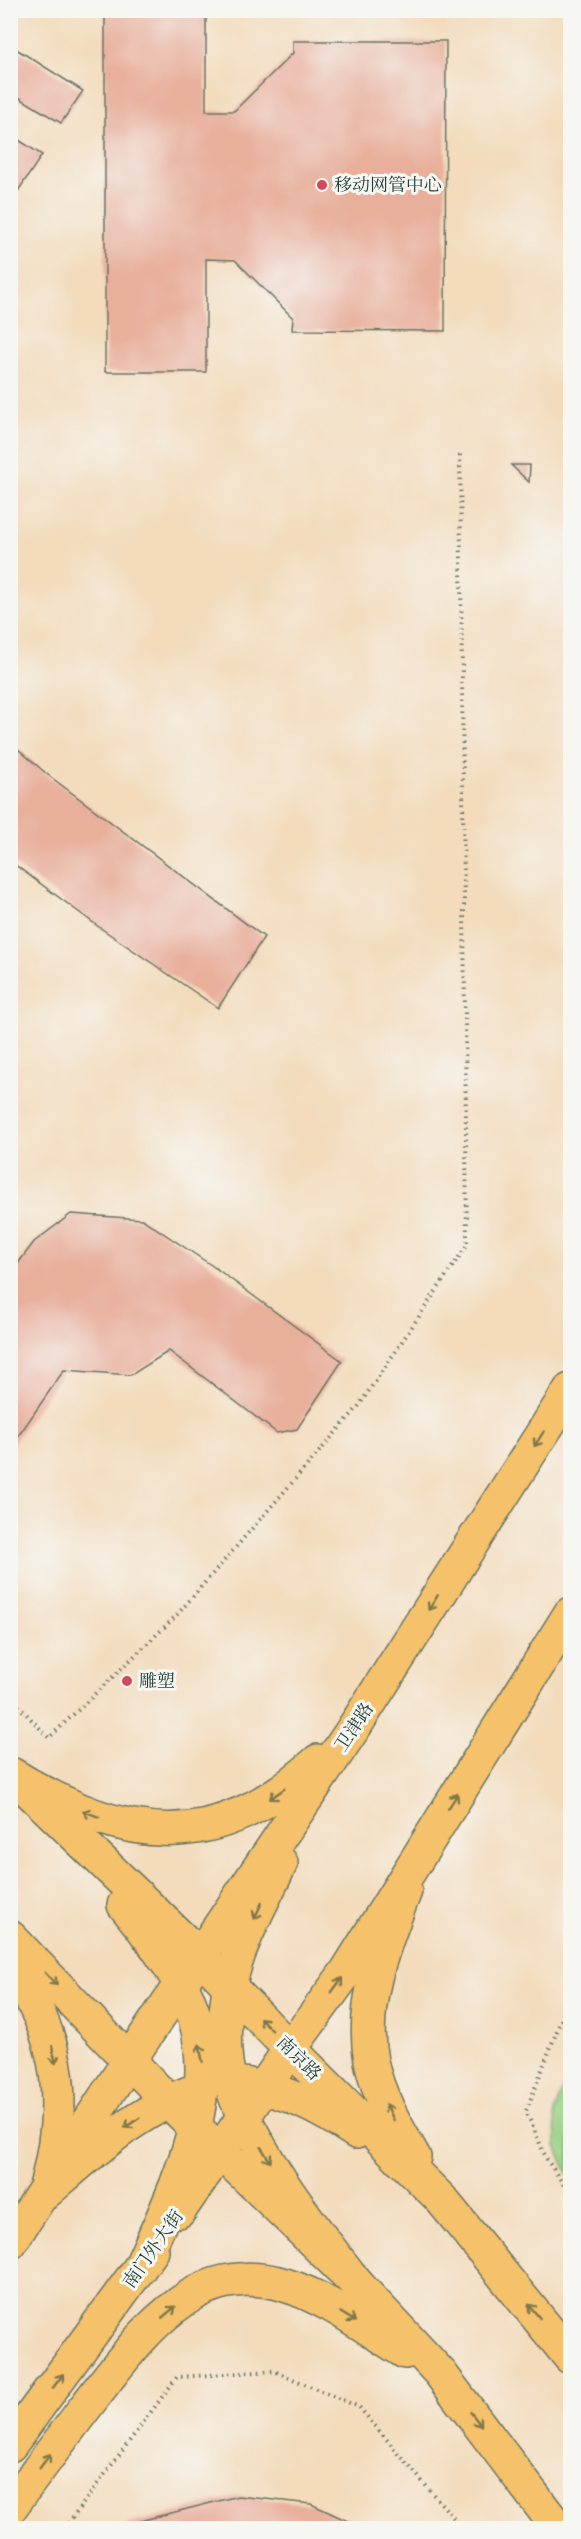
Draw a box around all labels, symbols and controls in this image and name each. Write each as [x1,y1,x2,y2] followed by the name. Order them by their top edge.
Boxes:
[334,175,442,197] place label: 移动网管中心
[315,178,329,192] marker: 移动网管中心
[532,1430,544,1447] one-way arrow
[427,1594,439,1611] one-way arrow
[139,1671,175,1693] place label: 雕塑
[120,1674,134,1688] marker: 雕塑
[331,1699,379,1756] street label: 卫津路
[269,1788,285,1800] one-way arrow
[446,1793,459,1810] one-way arrow
[83,1807,101,1818] one-way arrow
[252,1902,263,1920] one-way arrow
[44,1972,59,1987] one-way arrow
[331,1978,343,1994] one-way arrow
[258,2017,273,2032] one-way arrow
[271,2032,325,2086] street label: 南京路
[49,2044,60,2064] one-way arrow
[195,2044,206,2064] one-way arrow
[384,2104,396,2122] one-way arrow
[124,2117,141,2130] one-way arrow
[260,2146,272,2163] one-way arrow
[119,2206,189,2293] street label: 南门外大街
[527,2303,540,2319] one-way arrow
[161,2305,177,2318] one-way arrow
[339,2310,356,2323] one-way arrow
[51,2373,64,2389] one-way arrow
[469,2411,482,2427] one-way arrow
[38,2453,51,2469] one-way arrow

